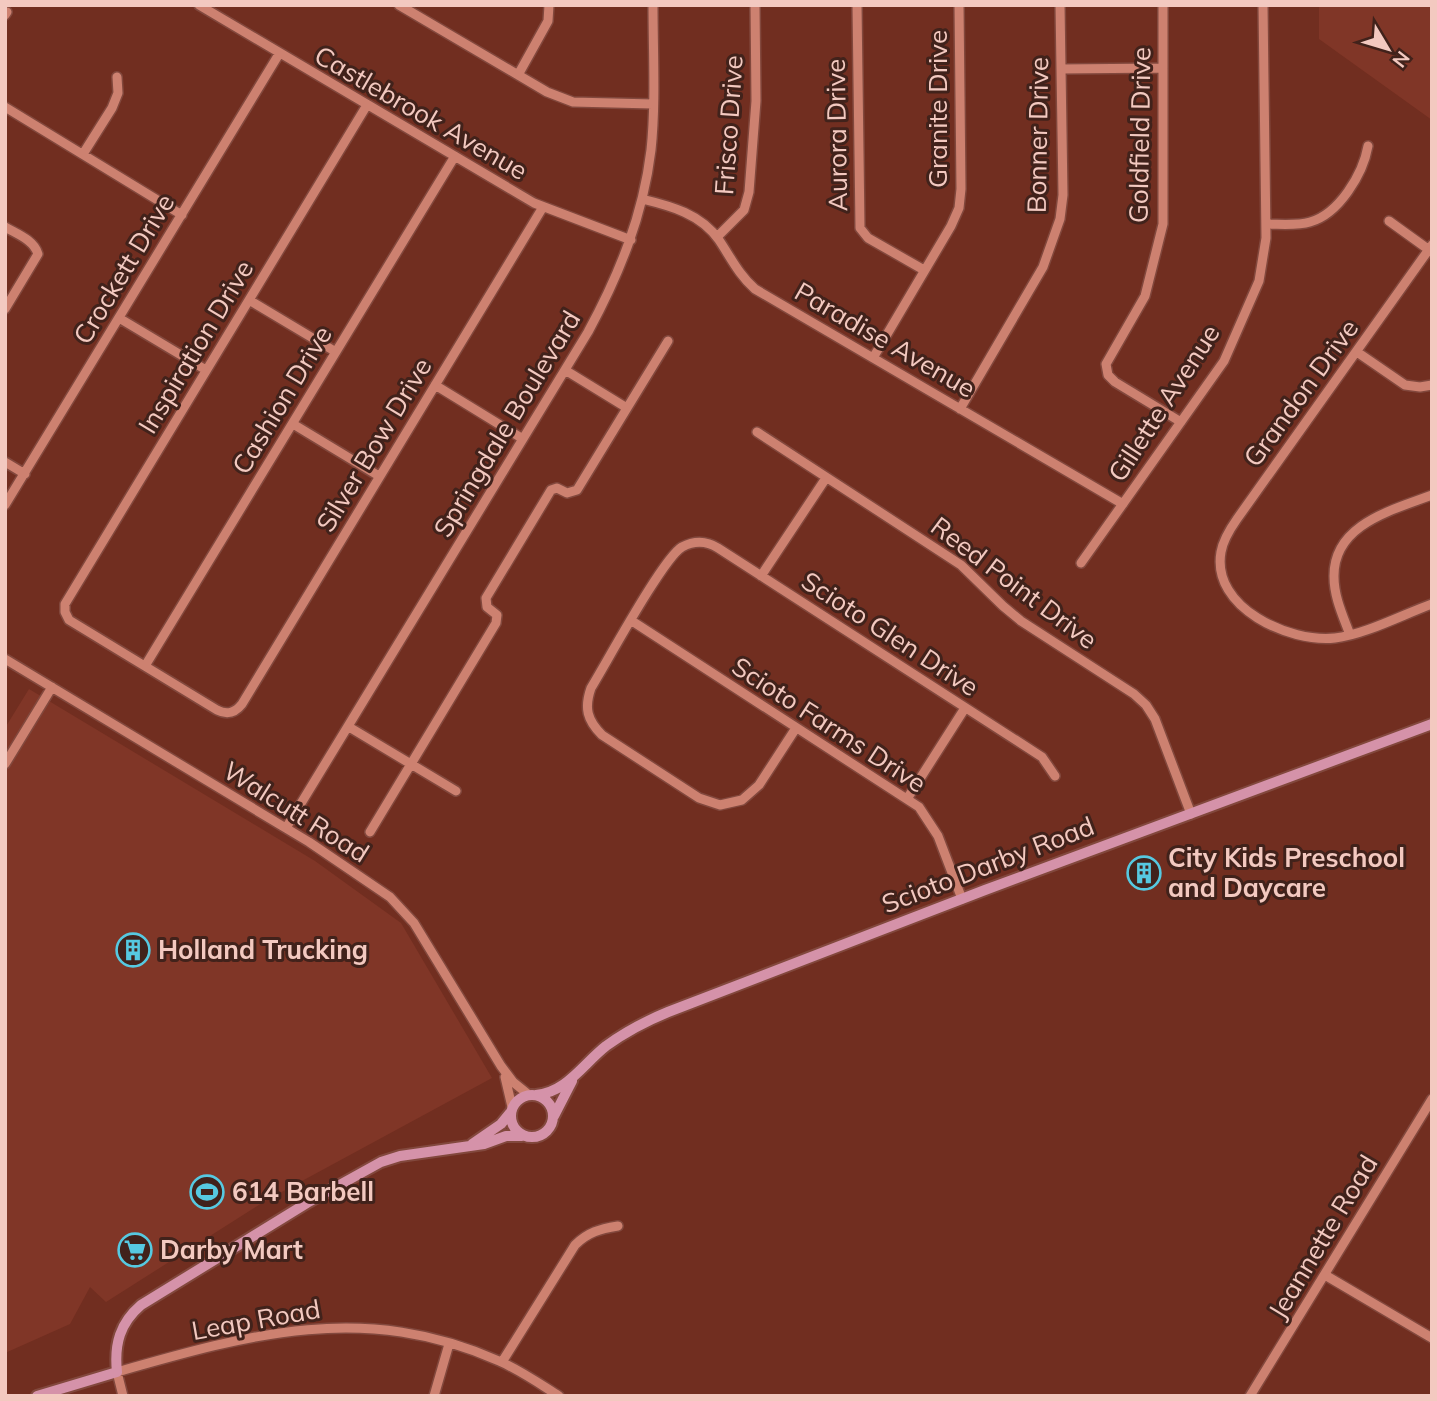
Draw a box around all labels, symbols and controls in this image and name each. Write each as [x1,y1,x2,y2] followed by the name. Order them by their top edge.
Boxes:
[1353,14,1423,84] north arrow
[921,30,954,188] street label: Granite Drive
[309,38,534,187] street label: Castlebrook Avenue
[1388,46,1415,73] text: N
[1121,47,1158,223] street label: Goldfield Drive
[707,54,750,196] street label: Frisco Drive
[1020,57,1055,213] street label: Bonner Drive
[819,58,854,212] street label: Aurora Drive
[66,188,181,350] street label: Crockett Drive
[131,254,260,439] street label: Inspiration Drive
[789,275,981,405] street label: Paradise Avenue
[426,305,587,543] street label: Springdale Boulevard
[1236,312,1365,473] street label: Grandon Drive
[1100,318,1227,488] street label: Gillette Avenue
[224,320,339,480] street label: Cashion Drive
[309,352,438,538] street label: Silver Bow Drive
[925,509,1104,656] street label: Reed Point Drive
[795,564,985,703] street label: Scioto Glen Drive
[726,649,933,800] street label: Scioto Farms Drive
[217,754,375,869] street label: Walcutt Road
[877,809,1099,920] street label: Scioto Darby Road
[1168,841,1405,904] place label: City Kids Preschool and Daycare
[1125,854,1163,892] building icon: City Kids Preschool and Daycare
[114,931,152,969] building icon: Holland Trucking
[158,933,368,966] place label: Holland Trucking
[1261,1149,1384,1325] street label: Jeannette Road
[188,1173,226,1211] sports icon: 614 Barbell
[232,1175,374,1208] place label: 614 Barbell
[116,1231,154,1269] supermarket icon: Darby Mart
[160,1233,303,1266] place label: Darby Mart
[189,1292,323,1347] street label: Leap Road

